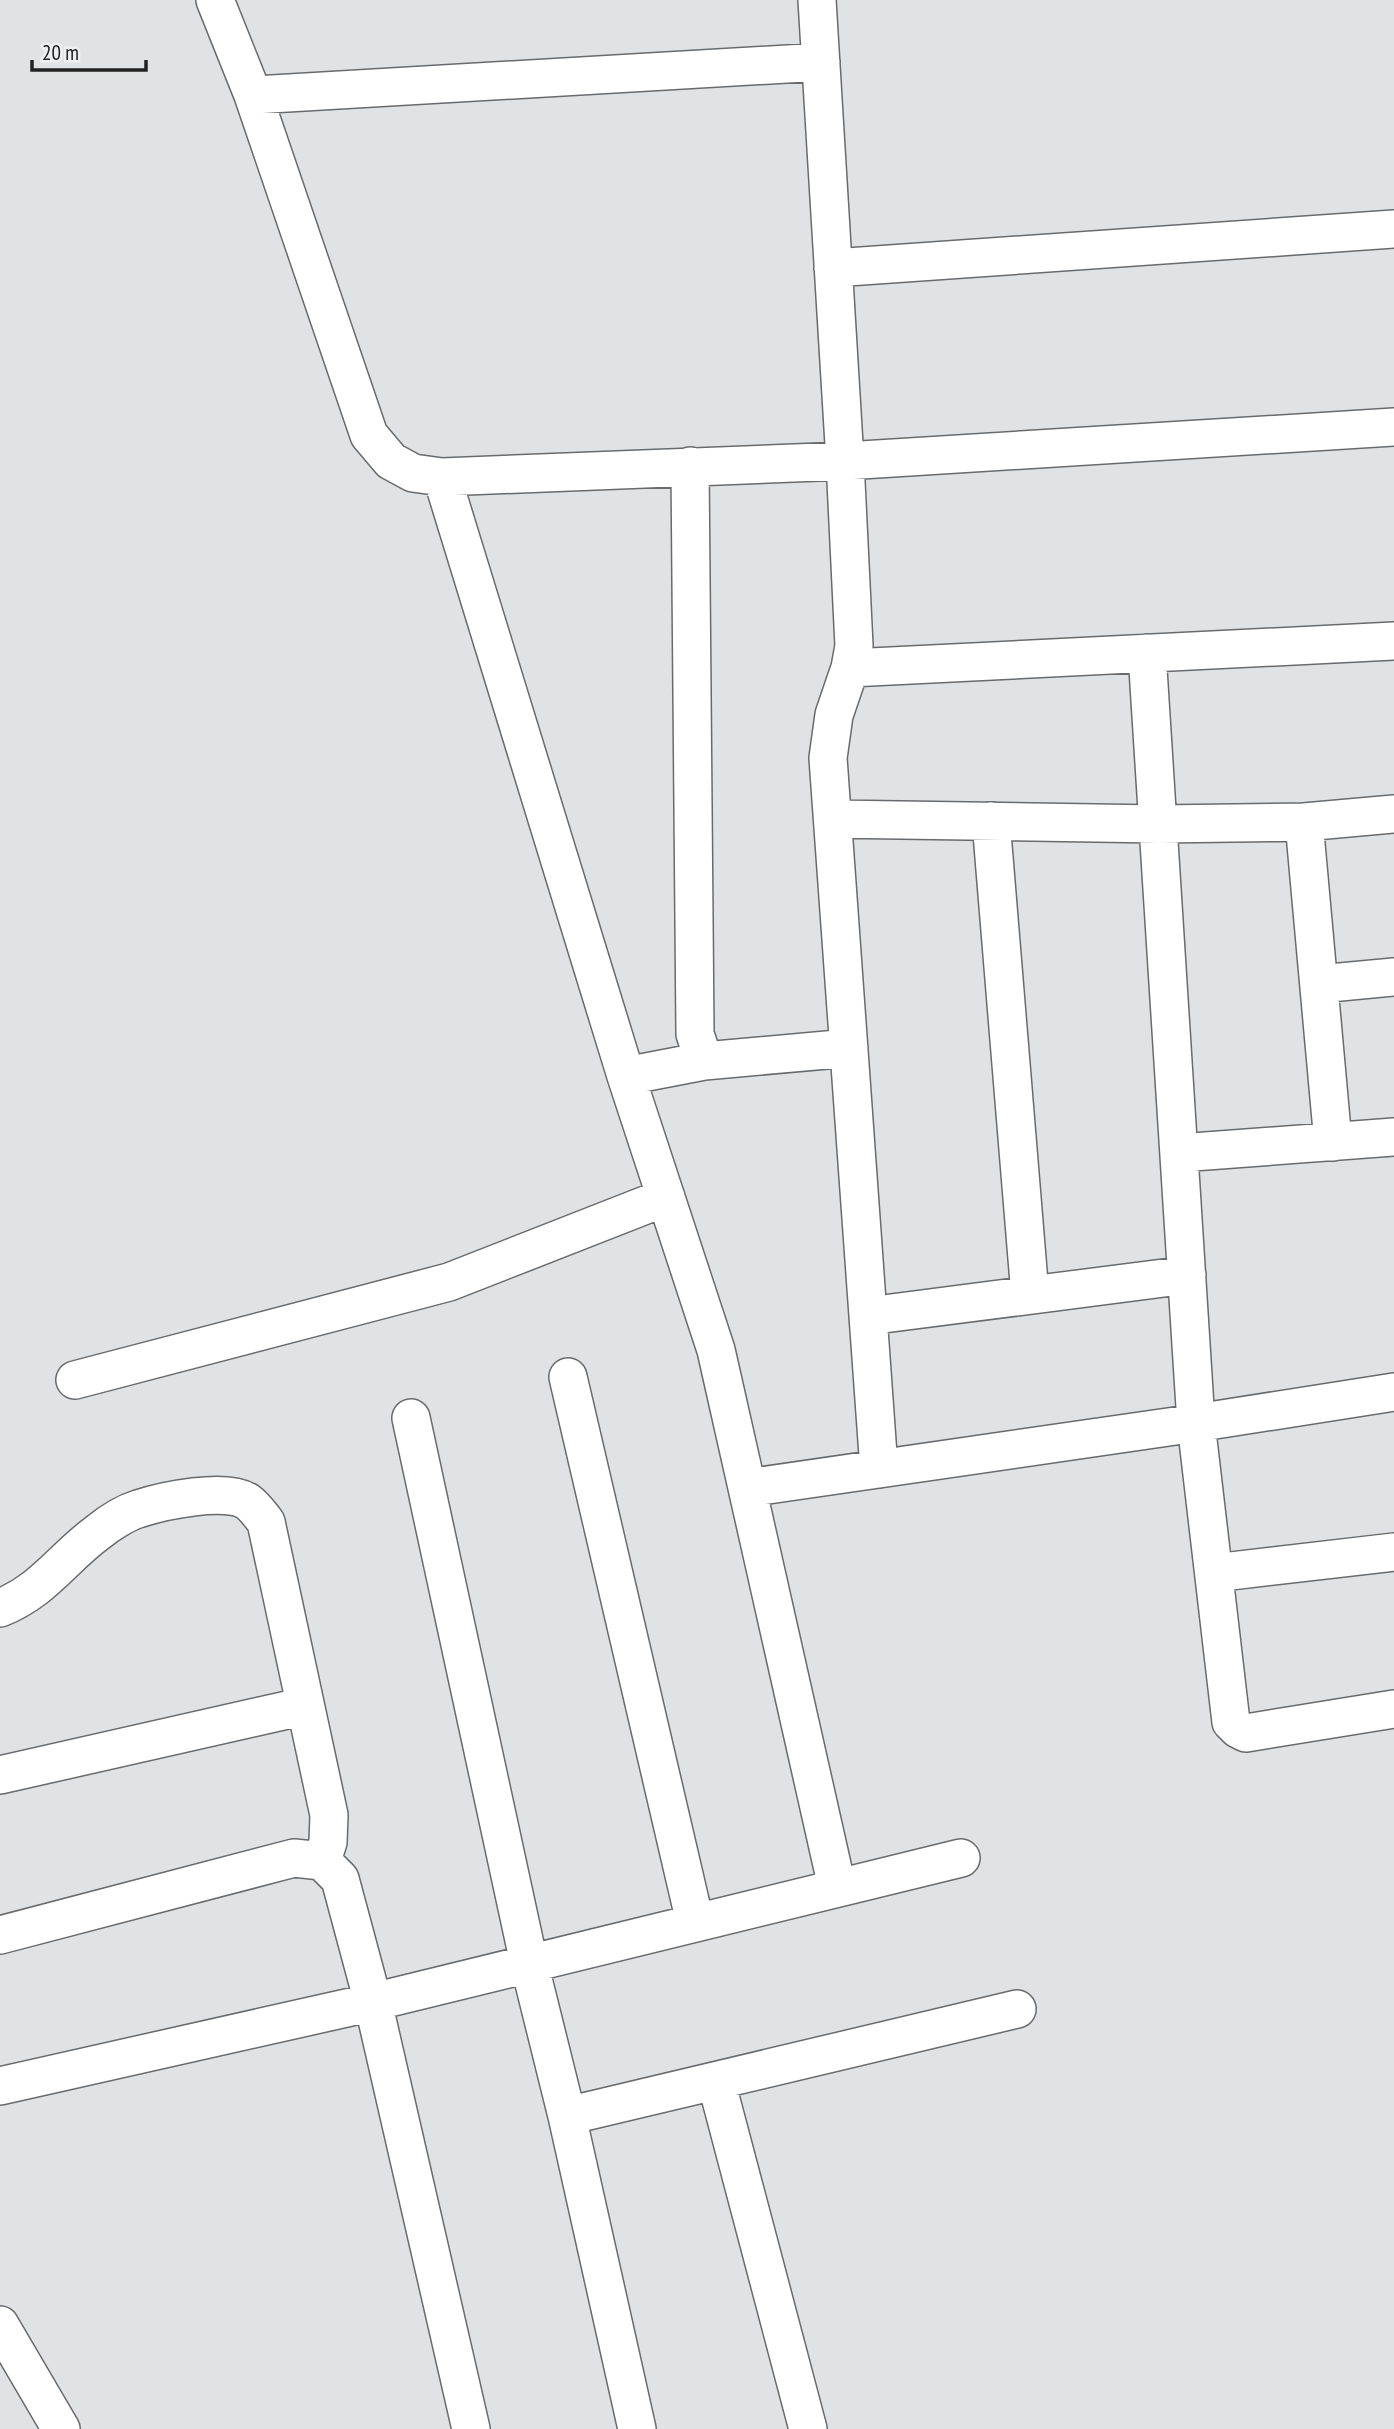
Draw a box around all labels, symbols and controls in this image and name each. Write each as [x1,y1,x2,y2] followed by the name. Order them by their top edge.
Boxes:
[32,28,145,72] scale bar
[42,39,79,66] text: 20 m

